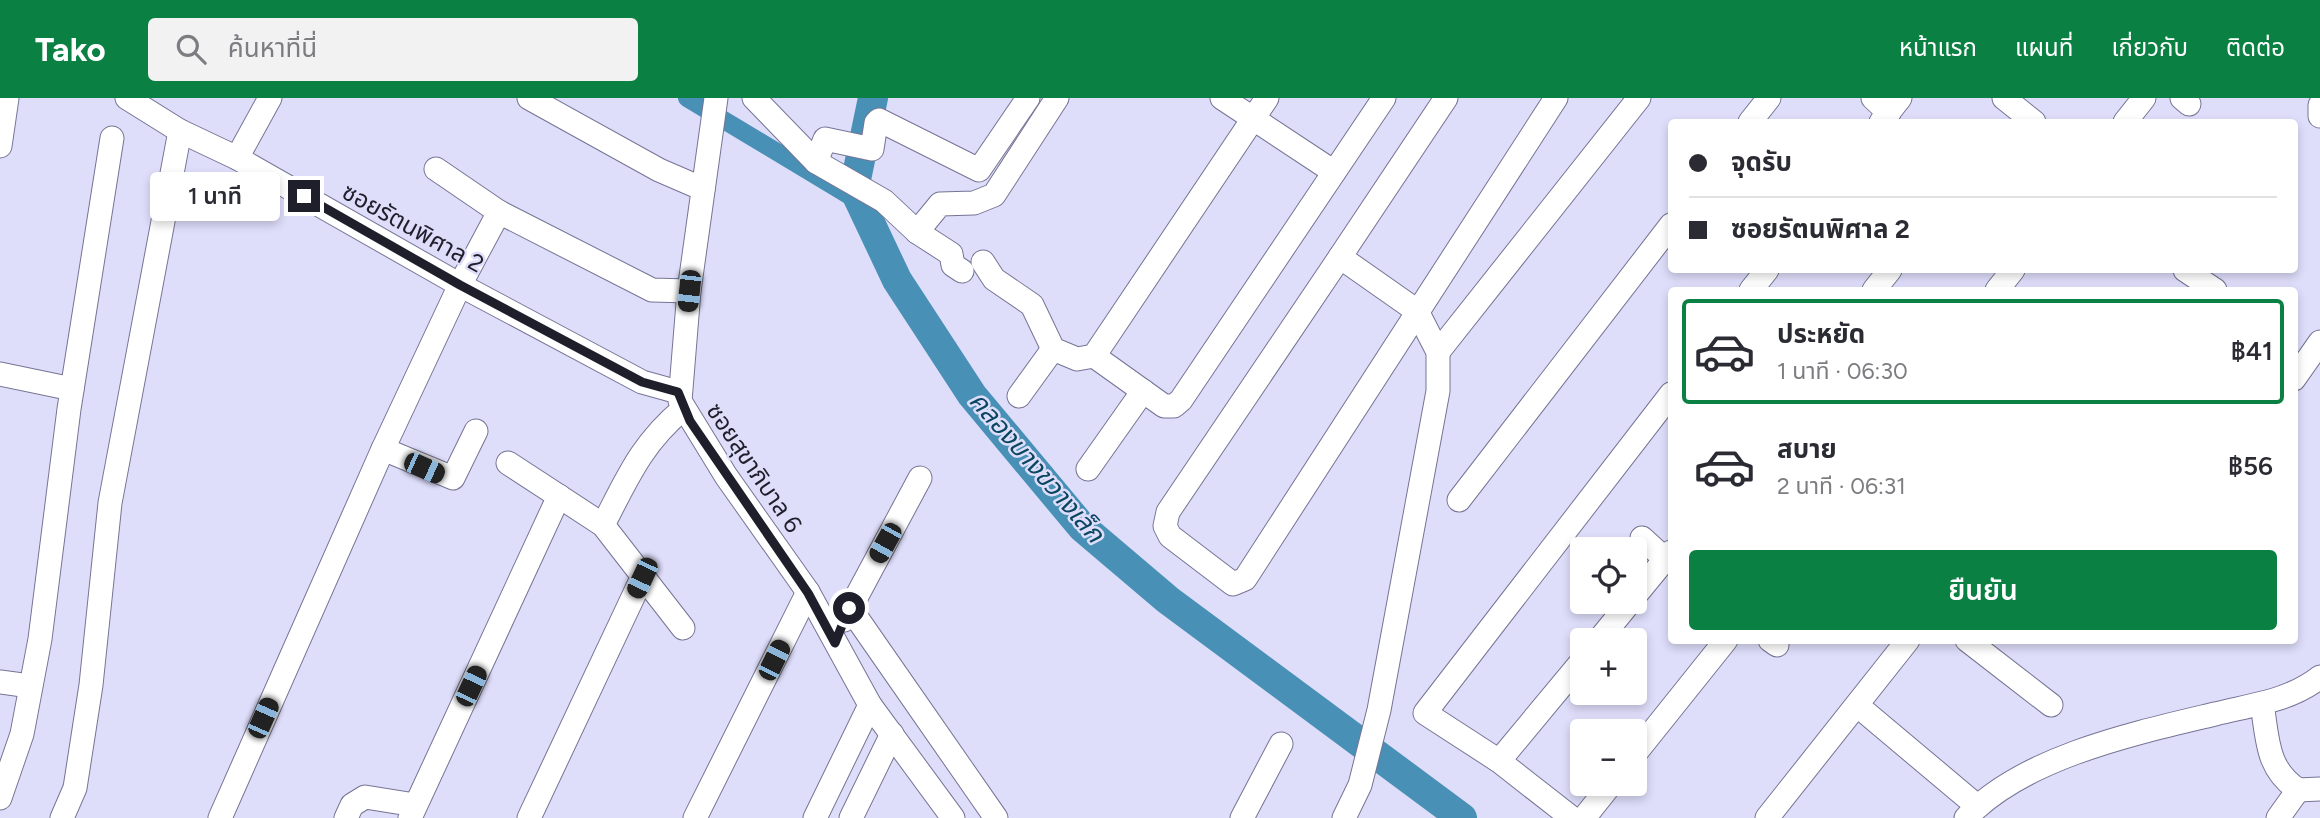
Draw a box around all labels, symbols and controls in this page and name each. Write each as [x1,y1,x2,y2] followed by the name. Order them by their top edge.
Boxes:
[148,18,638,81] search box
[35,30,106,69] text: Tako
[172,30,210,68] icon: search
[228,32,317,64] text: ค้นหาที่นี่
[1899,33,1977,62] text: หน้าแรก
[2015,33,2073,62] text: แผนที่
[2111,33,2188,62] text: เกี่ยวกับ
[2226,33,2285,62] text: ติดต่อ
[1731,146,1792,178] text: จุดรับ
[150,172,280,220] callout: 1 นาที
[337,177,489,278] street label: ซอยรัตนพิศาล 2
[288,180,320,212] route end
[188,182,242,210] text: 1 นาที
[1731,213,1910,245] text: ซอยรัตนพิศาล 2
[677,269,702,313] car
[1777,318,1865,350] text: ประหยัด
[1693,320,1756,383] icon: car
[2231,335,2273,367] text: ฿41
[1777,357,1908,385] text: 1 นาที · 06:30
[963,385,1112,550] water label: คลองบางขวางเล็ก
[700,397,808,539] street label: ซอยสุขาภิบาล 6
[1777,433,1837,465] text: สบาย
[1693,435,1756,498] icon: car
[401,450,448,486] car
[2228,450,2273,482] text: ฿56
[1777,472,1906,500] text: 2 นาที · 06:31
[866,520,905,566] car
[1570,537,1647,796] map controls
[1570,537,1647,614] button: locate
[1689,550,2277,630] button: ยืนยัน
[624,555,661,601] car
[833,592,865,624] route start
[1570,628,1647,705] button: +
[756,637,793,683] car
[453,663,490,709] car
[245,695,282,741] car
[1570,719,1647,796] button: −

